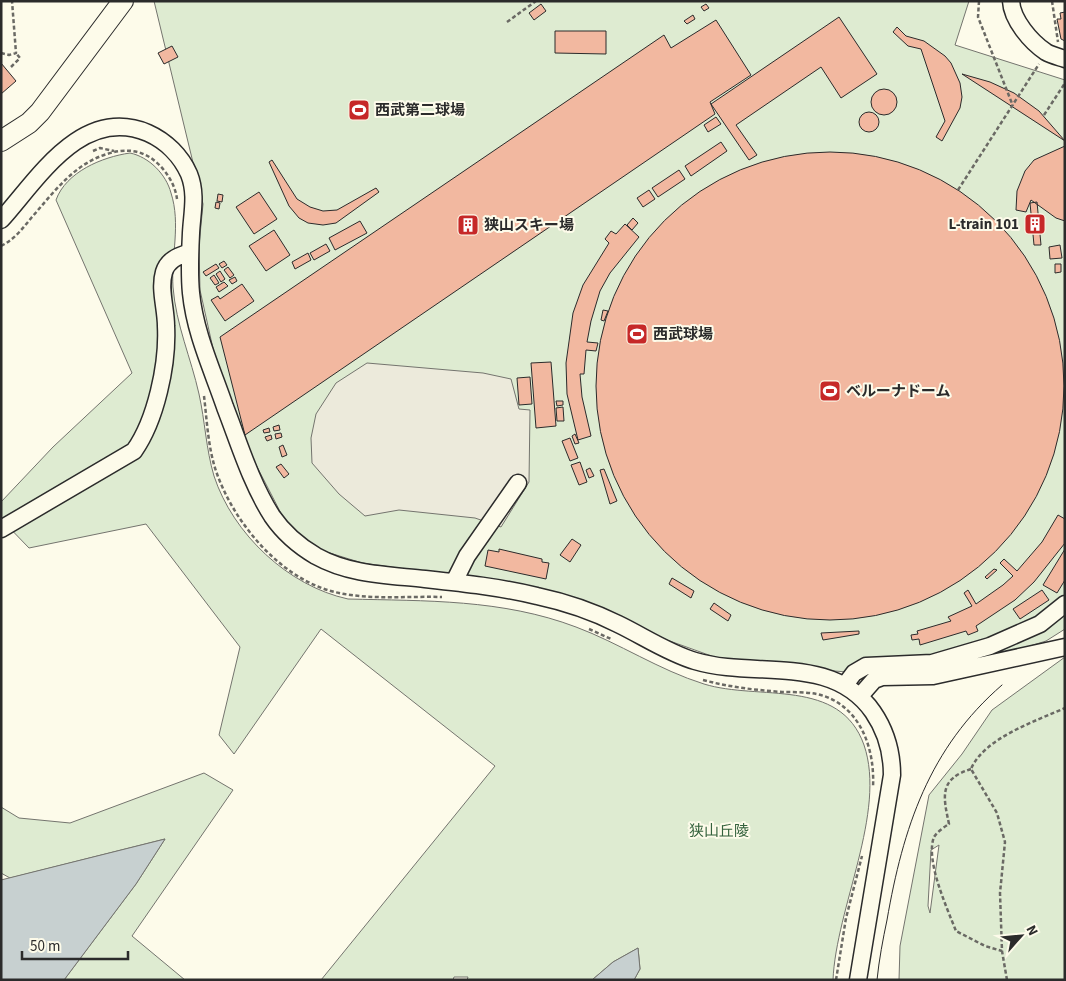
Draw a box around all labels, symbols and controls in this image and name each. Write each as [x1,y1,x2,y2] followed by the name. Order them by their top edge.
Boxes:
[347,98,371,122] sports icon: 西武第二球場
[375,100,465,121] place label: 西武第二球場
[1023,212,1047,236] building icon: L-train 101
[456,213,480,237] building icon: 狭山スキー場
[949,214,1019,235] place label: L-train 101
[484,215,574,236] place label: 狭山スキー場
[625,322,649,346] sports icon: 西武球場
[653,324,713,345] place label: 西武球場
[818,379,842,403] sports icon: ベルーナドーム
[846,381,951,402] place label: ベルーナドーム
[689,821,749,842] park label: 狭山丘陵
[996,911,1046,961] north arrow
[1021,922,1043,939] text: N
[22,928,129,960] scale bar
[30,936,60,957] text: 50 m

